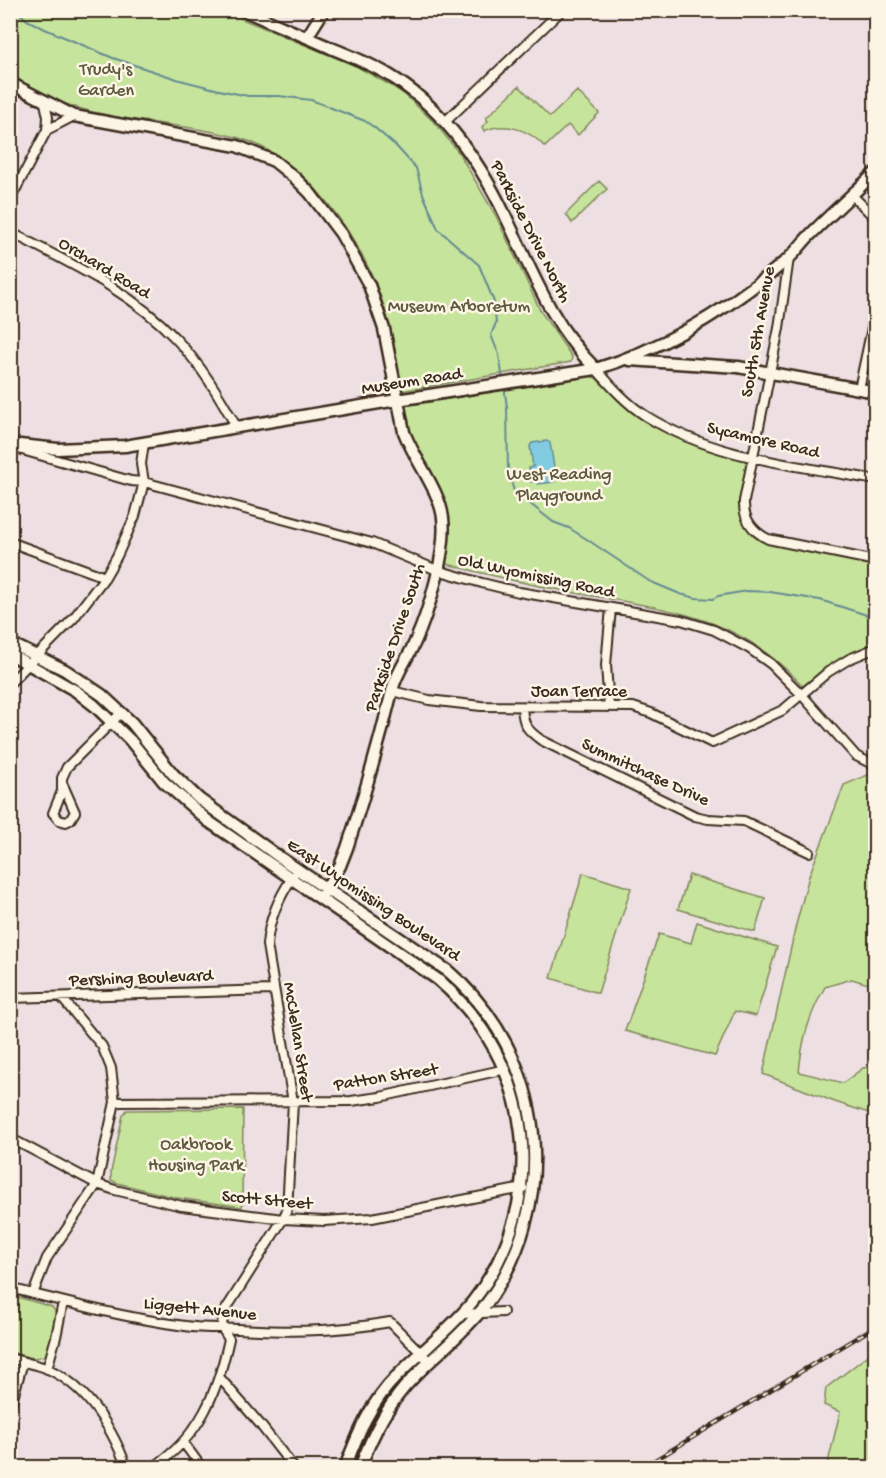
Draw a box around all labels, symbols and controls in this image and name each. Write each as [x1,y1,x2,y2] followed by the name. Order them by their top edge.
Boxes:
[78,60,135,102] park label: Trudy's Garden
[485,156,575,307] street label: Parkside Drive North
[54,233,155,305] street label: Orchard Road
[737,264,781,399] street label: South 5th Avenue
[388,297,530,318] park label: Museum Arboretum
[360,363,465,400] street label: Museum Road
[705,418,823,464] street label: Sycamore Road
[507,465,611,507] park label: West Reading Playground
[456,550,618,604] street label: Old Wyomissing Road
[360,561,431,716] street label: Parkside Drive South
[531,682,628,703] street label: Joan Terrace
[578,734,713,812] street label: Summitchase Drive
[282,835,465,968] street label: East Wyomissing Boulevard
[68,966,215,992] street label: Pershing Boulevard
[277,981,317,1105] street label: McClellan Street
[332,1059,441,1097] street label: Patton Street
[148,1135,246,1177] park label: Oakbrook Housing Park
[221,1187,315,1216] street label: Scott Street
[143,1294,258,1326] street label: Liggett Avenue

